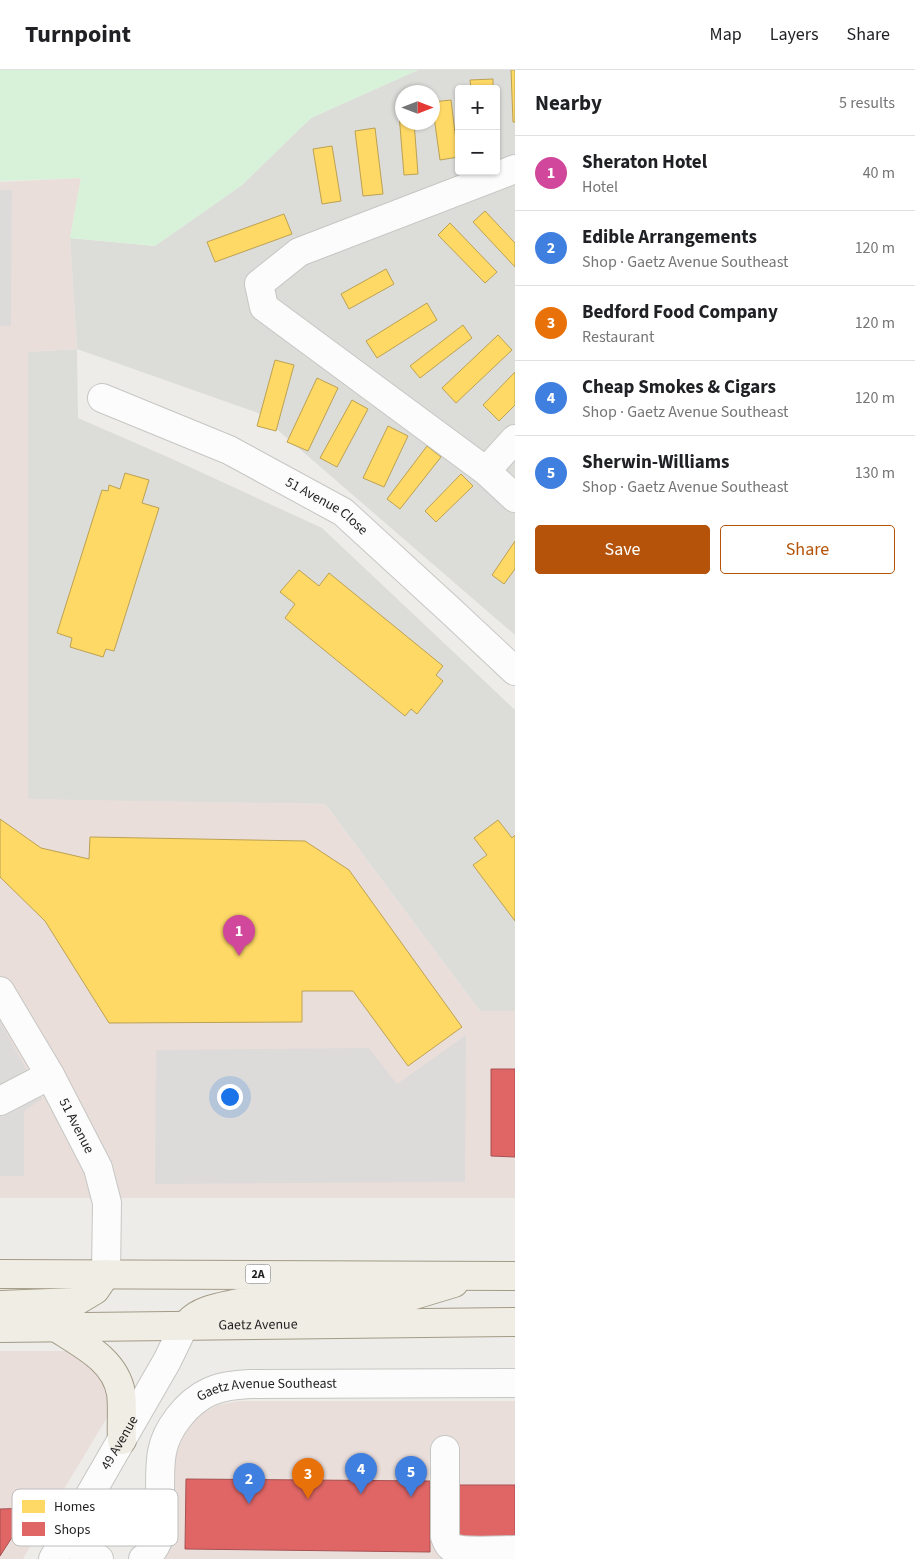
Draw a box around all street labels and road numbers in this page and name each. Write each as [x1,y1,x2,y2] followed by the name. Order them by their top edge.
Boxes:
[282,472,372,540] street label: 51 Avenue Close
[54,1095,99,1157] street label: 51 Avenue
[246,1264,270,1284] road number: 2A
[218,1315,298,1335] street label: Gaetz Avenue
[193,1374,337,1407] street label: Gaetz Avenue Southeast
[96,1412,144,1474] street label: 49 Avenue

